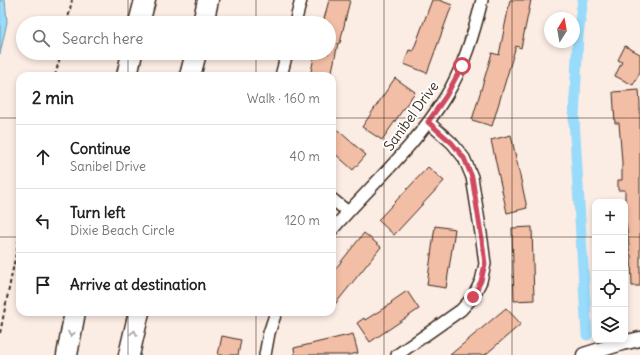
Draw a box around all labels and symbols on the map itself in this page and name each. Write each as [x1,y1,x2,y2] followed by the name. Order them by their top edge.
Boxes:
[544,12,580,48] north arrow
[453,57,471,75] route start
[380,78,442,154] street label: Sanibel Drive
[464,288,482,306] route end
[67,330,76,337] one-way arrow
[129,330,137,337] one-way arrow

